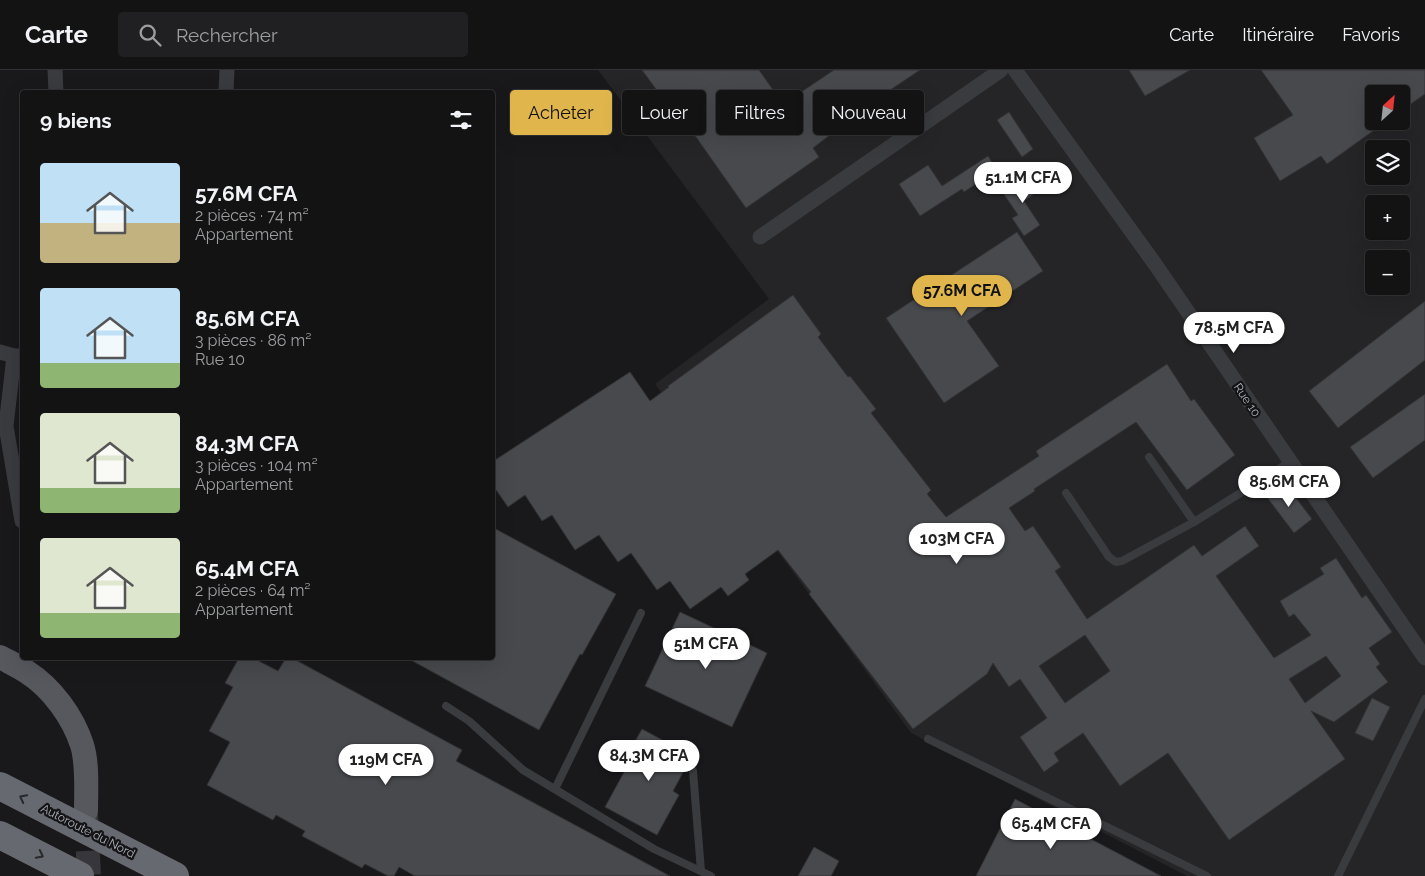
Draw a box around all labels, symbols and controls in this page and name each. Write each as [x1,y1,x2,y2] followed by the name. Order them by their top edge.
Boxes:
[118,12,468,57] search box
[25,20,88,49] text: Carte
[136,21,164,49] icon: search
[176,24,278,46] text: Rechercher
[1169,24,1214,45] text: Carte
[1242,24,1314,45] text: Itinéraire
[1342,24,1400,45] text: Favoris
[1365,85,1410,130] north arrow
[1365,85,1410,295] map controls
[510,90,612,135] chip: Acheter
[622,90,706,135] chip: Louer
[716,90,803,135] chip: Filtres
[813,90,924,135] chip: Nouveau
[447,106,475,134] icon: filters
[40,108,112,133] text: 9 biens
[1365,140,1410,185] button: layers
[966,162,1080,204] pin: 51.1M CFA
[985,168,1061,187] text: 51.1M CFA
[195,181,297,206] text: 57.6M CFA
[80,183,140,243] icon: home
[1365,195,1410,240] button: +
[195,206,309,225] text: 2 pièces · 74 m²
[195,225,293,244] text: Appartement
[1365,250,1410,295] button: −
[905,274,1019,317] pin: 57.6M CFA
[923,281,1001,300] text: 57.6M CFA
[195,306,300,331] text: 85.6M CFA
[80,308,140,368] icon: home
[1177,312,1291,354] pin: 78.5M CFA
[1195,318,1273,337] text: 78.5M CFA
[195,331,312,350] text: 3 pièces · 86 m²
[195,350,245,369] text: Rue 10
[1231,381,1263,419] street label: Rue 10
[195,431,299,456] text: 84.3M CFA
[80,433,140,493] icon: home
[195,456,318,475] text: 3 pièces · 104 m²
[1232,466,1346,508] pin: 85.6M CFA
[1249,472,1329,491] text: 85.6M CFA
[195,475,293,494] text: Appartement
[905,522,1009,565] pin: 103M CFA
[920,529,994,548] text: 103M CFA
[195,556,299,581] text: 65.4M CFA
[80,558,140,618] icon: home
[195,581,311,600] text: 2 pièces · 64 m²
[195,600,293,619] text: Appartement
[660,628,752,670] pin: 51M CFA
[674,634,738,653] text: 51M CFA
[592,740,706,782] pin: 84.3M CFA
[334,744,438,786] pin: 119M CFA
[609,746,689,765] text: 84.3M CFA
[349,750,423,769] text: 119M CFA
[19,794,28,804] one-way arrow
[39,801,137,861] street label: Autoroute du Nord
[994,808,1108,850] pin: 65.4M CFA
[1011,814,1091,833] text: 65.4M CFA
[35,849,44,859] one-way arrow

